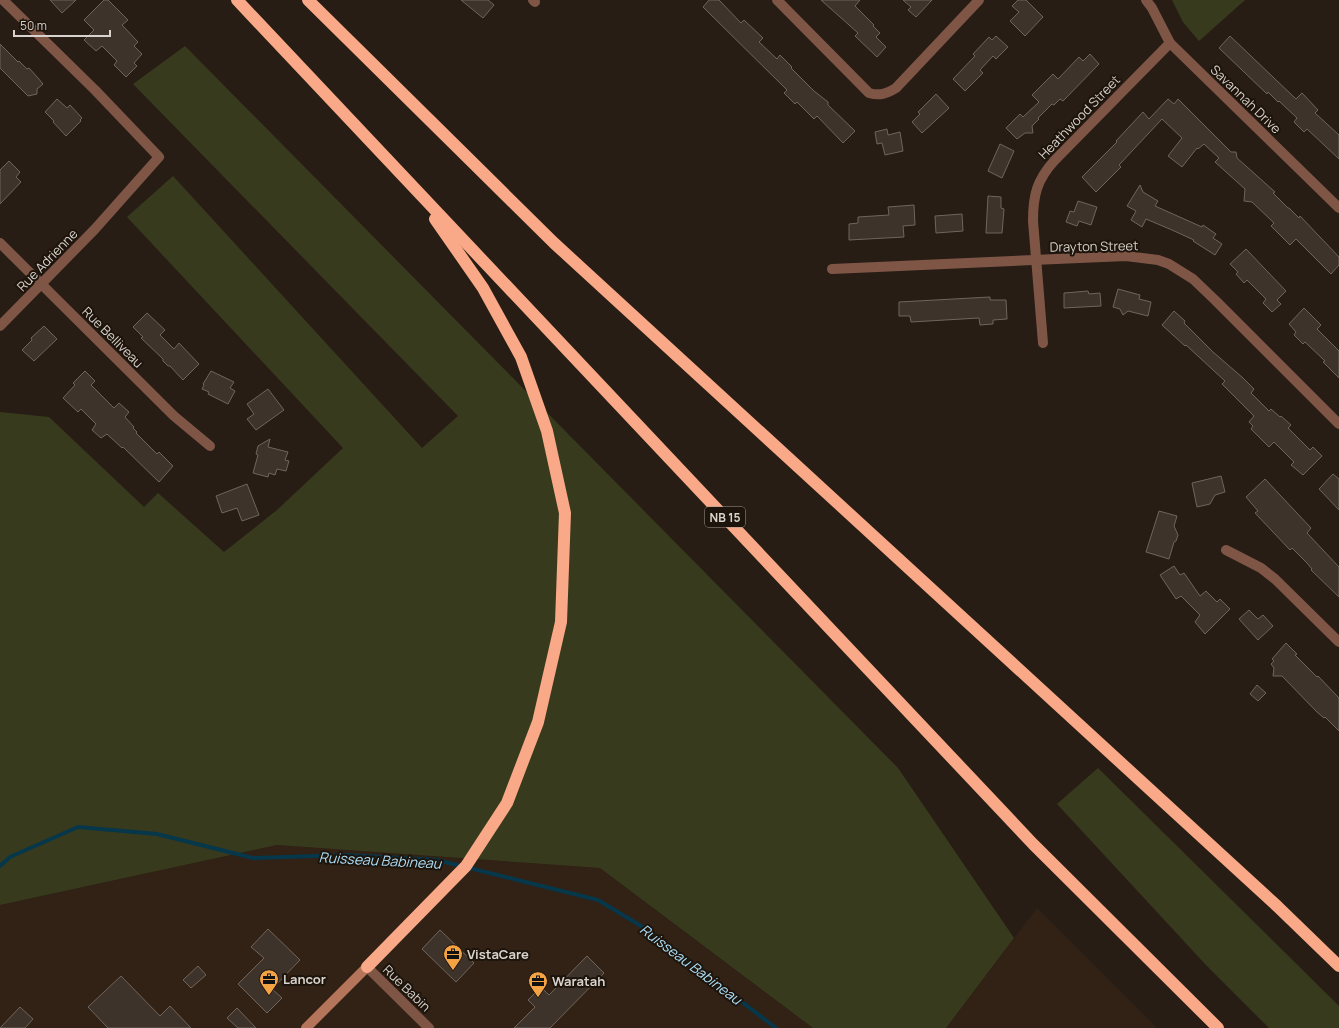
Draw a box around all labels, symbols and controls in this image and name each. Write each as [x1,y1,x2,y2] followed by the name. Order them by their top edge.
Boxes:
[14,12,110,38] scale bar
[20,17,47,34] text: 50 m
[1207,61,1286,138] street label: Savannah Drive
[1034,71,1124,163] street label: Heathwood Street
[13,225,82,295] street label: Rue Adrienne
[1050,236,1138,256] street label: Drayton Street
[79,303,147,371] street label: Rue Belliveau
[705,507,745,527] road number: NB 15
[318,847,443,873] water label: Ruisseau Babineau
[636,920,747,1009] water label: Ruisseau Babineau
[442,943,464,971] office icon: VistaCare
[467,945,529,963] place label: VistaCare
[379,961,435,1015] street label: Rue Babin
[258,968,280,996] office icon: Lancor
[283,970,326,988] place label: Lancor
[527,970,549,998] office icon: Waratah
[552,972,605,990] place label: Waratah

